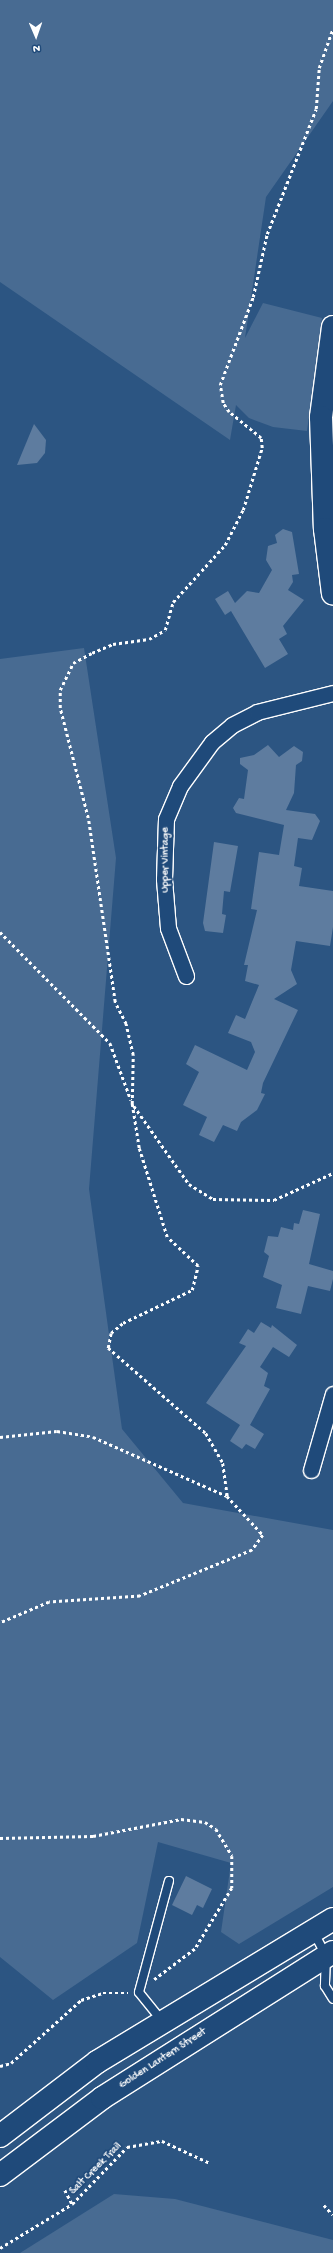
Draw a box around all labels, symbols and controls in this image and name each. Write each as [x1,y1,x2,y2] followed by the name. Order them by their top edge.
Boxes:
[16,16,56,56] north arrow
[33,42,40,54] text: N
[159,827,173,893] street label: Upper Vintage
[117,2026,209,2092] street label: Golden Lantern Street
[67,2140,125,2198] street label: Salt Creek Trail

